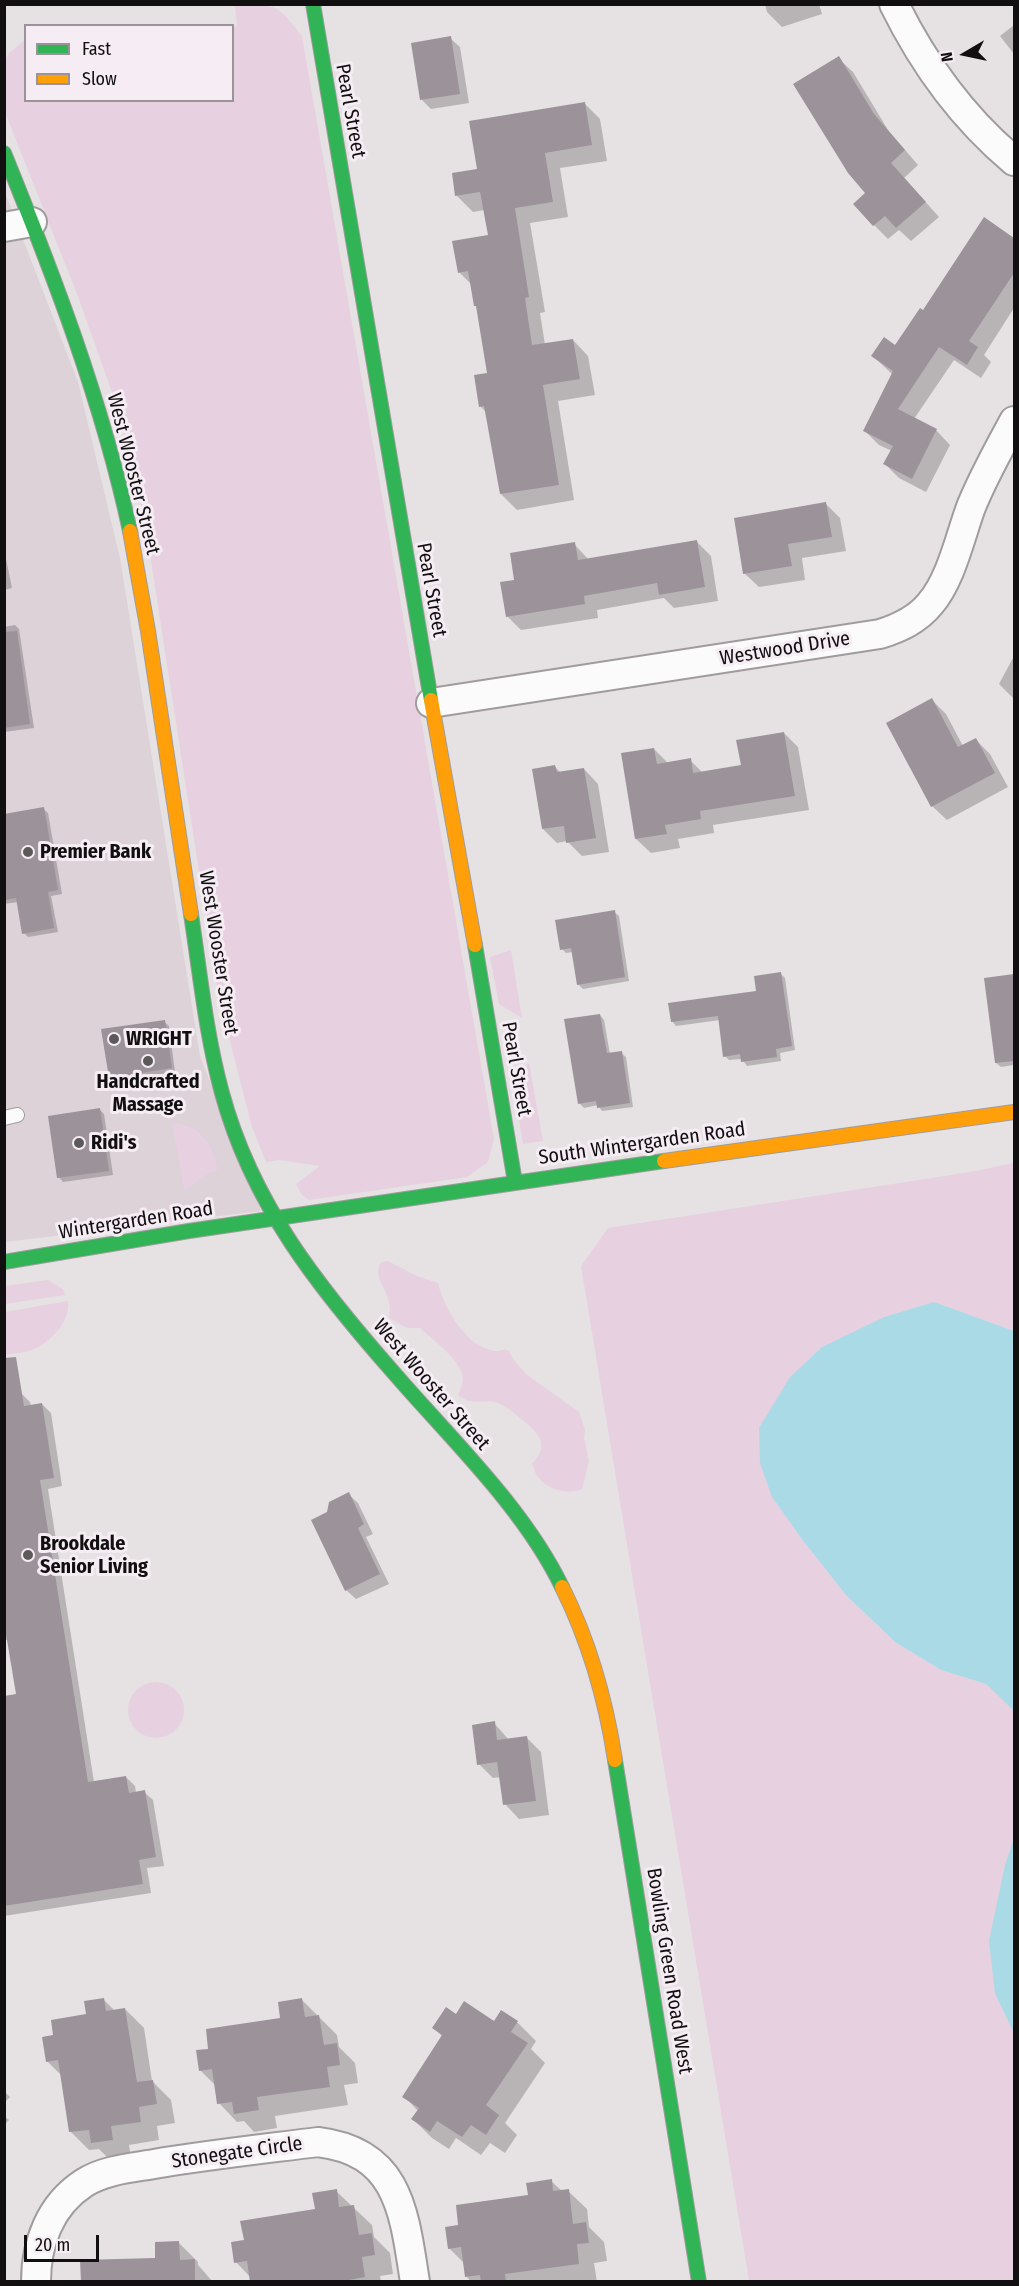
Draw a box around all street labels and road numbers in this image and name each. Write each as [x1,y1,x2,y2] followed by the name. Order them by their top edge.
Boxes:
[330,62,370,160] street label: Pearl Street
[101,391,165,557] street label: West Wooster Street
[411,541,451,639] street label: Pearl Street
[718,627,852,671] street label: Westwood Drive
[193,869,243,1037] street label: West Wooster Street
[496,1020,536,1118] street label: Pearl Street
[537,1118,747,1170] street label: South Wintergarden Road
[57,1197,215,1245] street label: Wintergarden Road
[368,1315,494,1455] street label: West Wooster Street
[641,1866,697,2076] street label: Bowling Green Road West
[170,2132,304,2174] street label: Stonegate Circle

